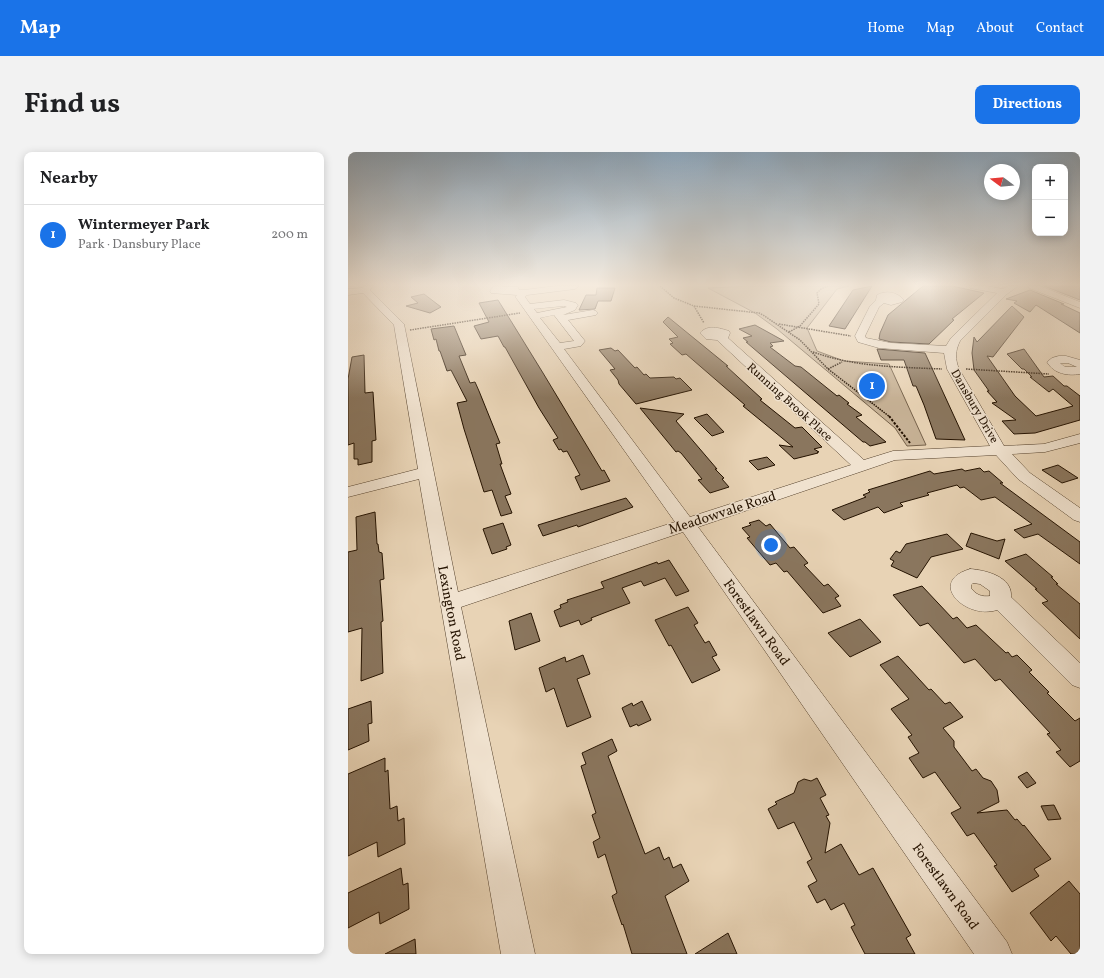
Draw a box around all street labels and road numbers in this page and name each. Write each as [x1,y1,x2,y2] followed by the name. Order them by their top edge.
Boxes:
[743,360,836,446] street label: Running Brook Place
[946,366,1002,447] street label: Dansbury Drive
[666,487,779,540] street label: Meadowvale Road
[432,564,469,663] street label: Lexington Road
[718,576,794,670] street label: Forestlawn Road
[907,840,983,934] street label: Forestlawn Road

